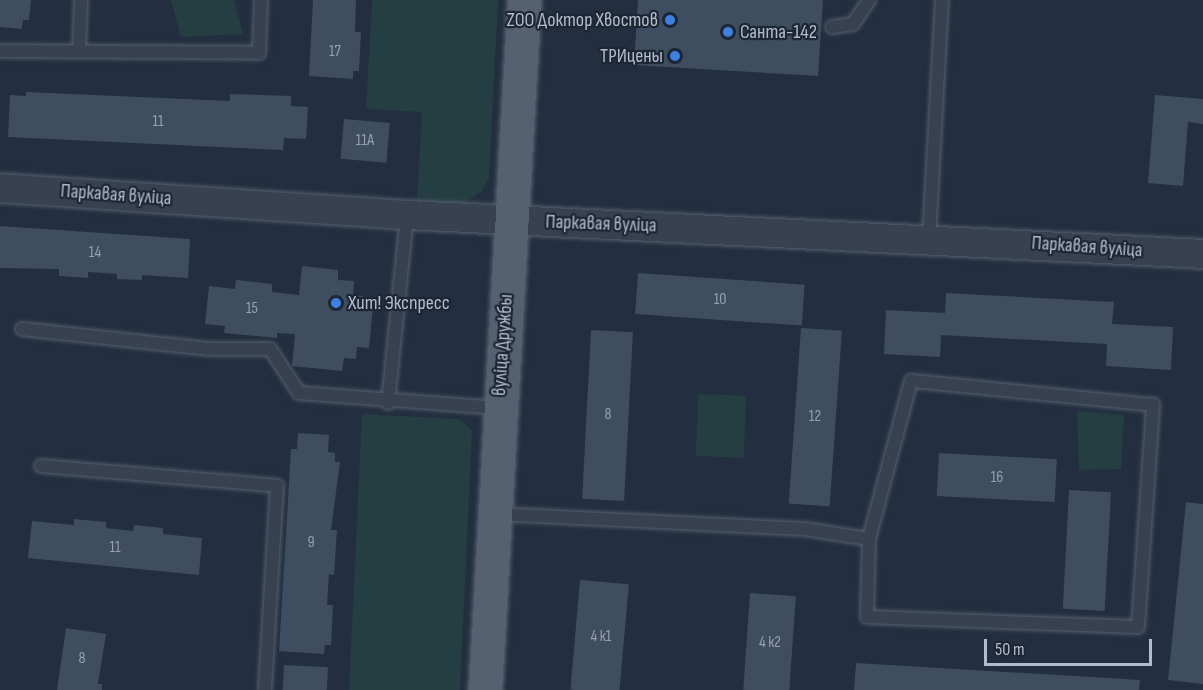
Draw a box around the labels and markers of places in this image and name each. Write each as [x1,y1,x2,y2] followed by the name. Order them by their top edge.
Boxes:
[507,8,658,32] place label: ZOO Доктор Хвостов
[663,13,677,27] marker: ZOO Доктор Хвостов
[740,20,817,44] place label: Санта-142
[721,25,735,39] marker: Санта-142
[600,44,663,68] place label: ТРИцены
[668,49,682,63] marker: ТРИцены
[348,291,450,315] place label: Хит! Экспресс
[329,296,343,310] marker: Хит! Экспресс

